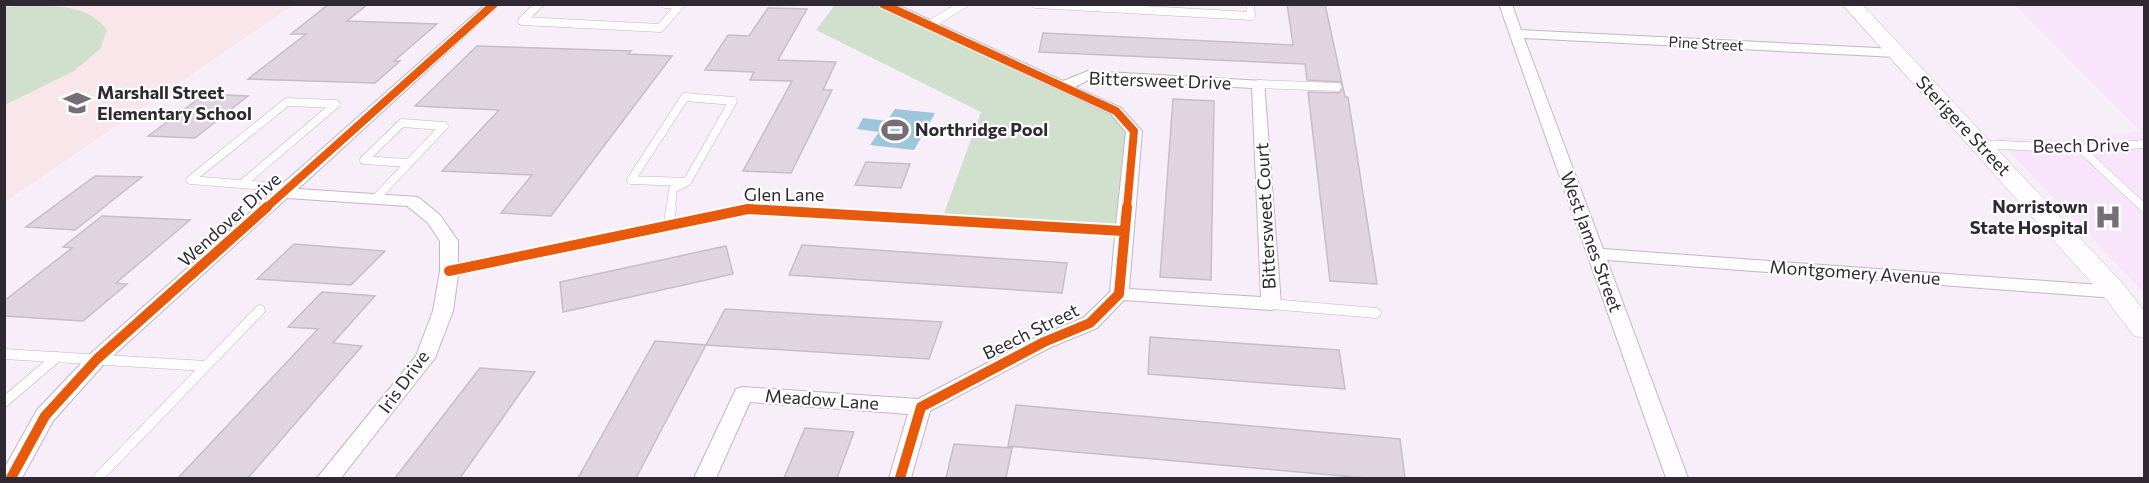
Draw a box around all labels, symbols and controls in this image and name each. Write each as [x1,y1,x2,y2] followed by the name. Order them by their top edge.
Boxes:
[1668,32,1744,54] street label: Pine Street
[1088,67,1232,93] street label: Bittersweet Drive
[1912,71,2016,180] street label: Sterigere Street
[97,81,252,124] place label: Marshall Street Elementary School
[62,88,92,118] school or university icon: Marshall Street Elementary School
[880,115,910,145] sports icon: Northridge Pool
[915,118,1048,140] place label: Northridge Pool
[2032,133,2130,157] street label: Beech Drive
[1250,142,1280,290] street label: Bittersweet Court
[174,167,285,271] street label: Wendover Drive
[1556,168,1628,315] street label: West James Street
[744,183,824,205] street label: Glen Lane
[1970,195,2088,238] place label: Norristown State Hospital
[2093,202,2123,232] hospital icon: Norristown State Hospital
[1769,255,1941,289] street label: Montgomery Avenue
[979,298,1082,364] street label: Beech Street
[373,346,433,417] street label: Iris Drive
[764,384,880,414] street label: Meadow Lane

